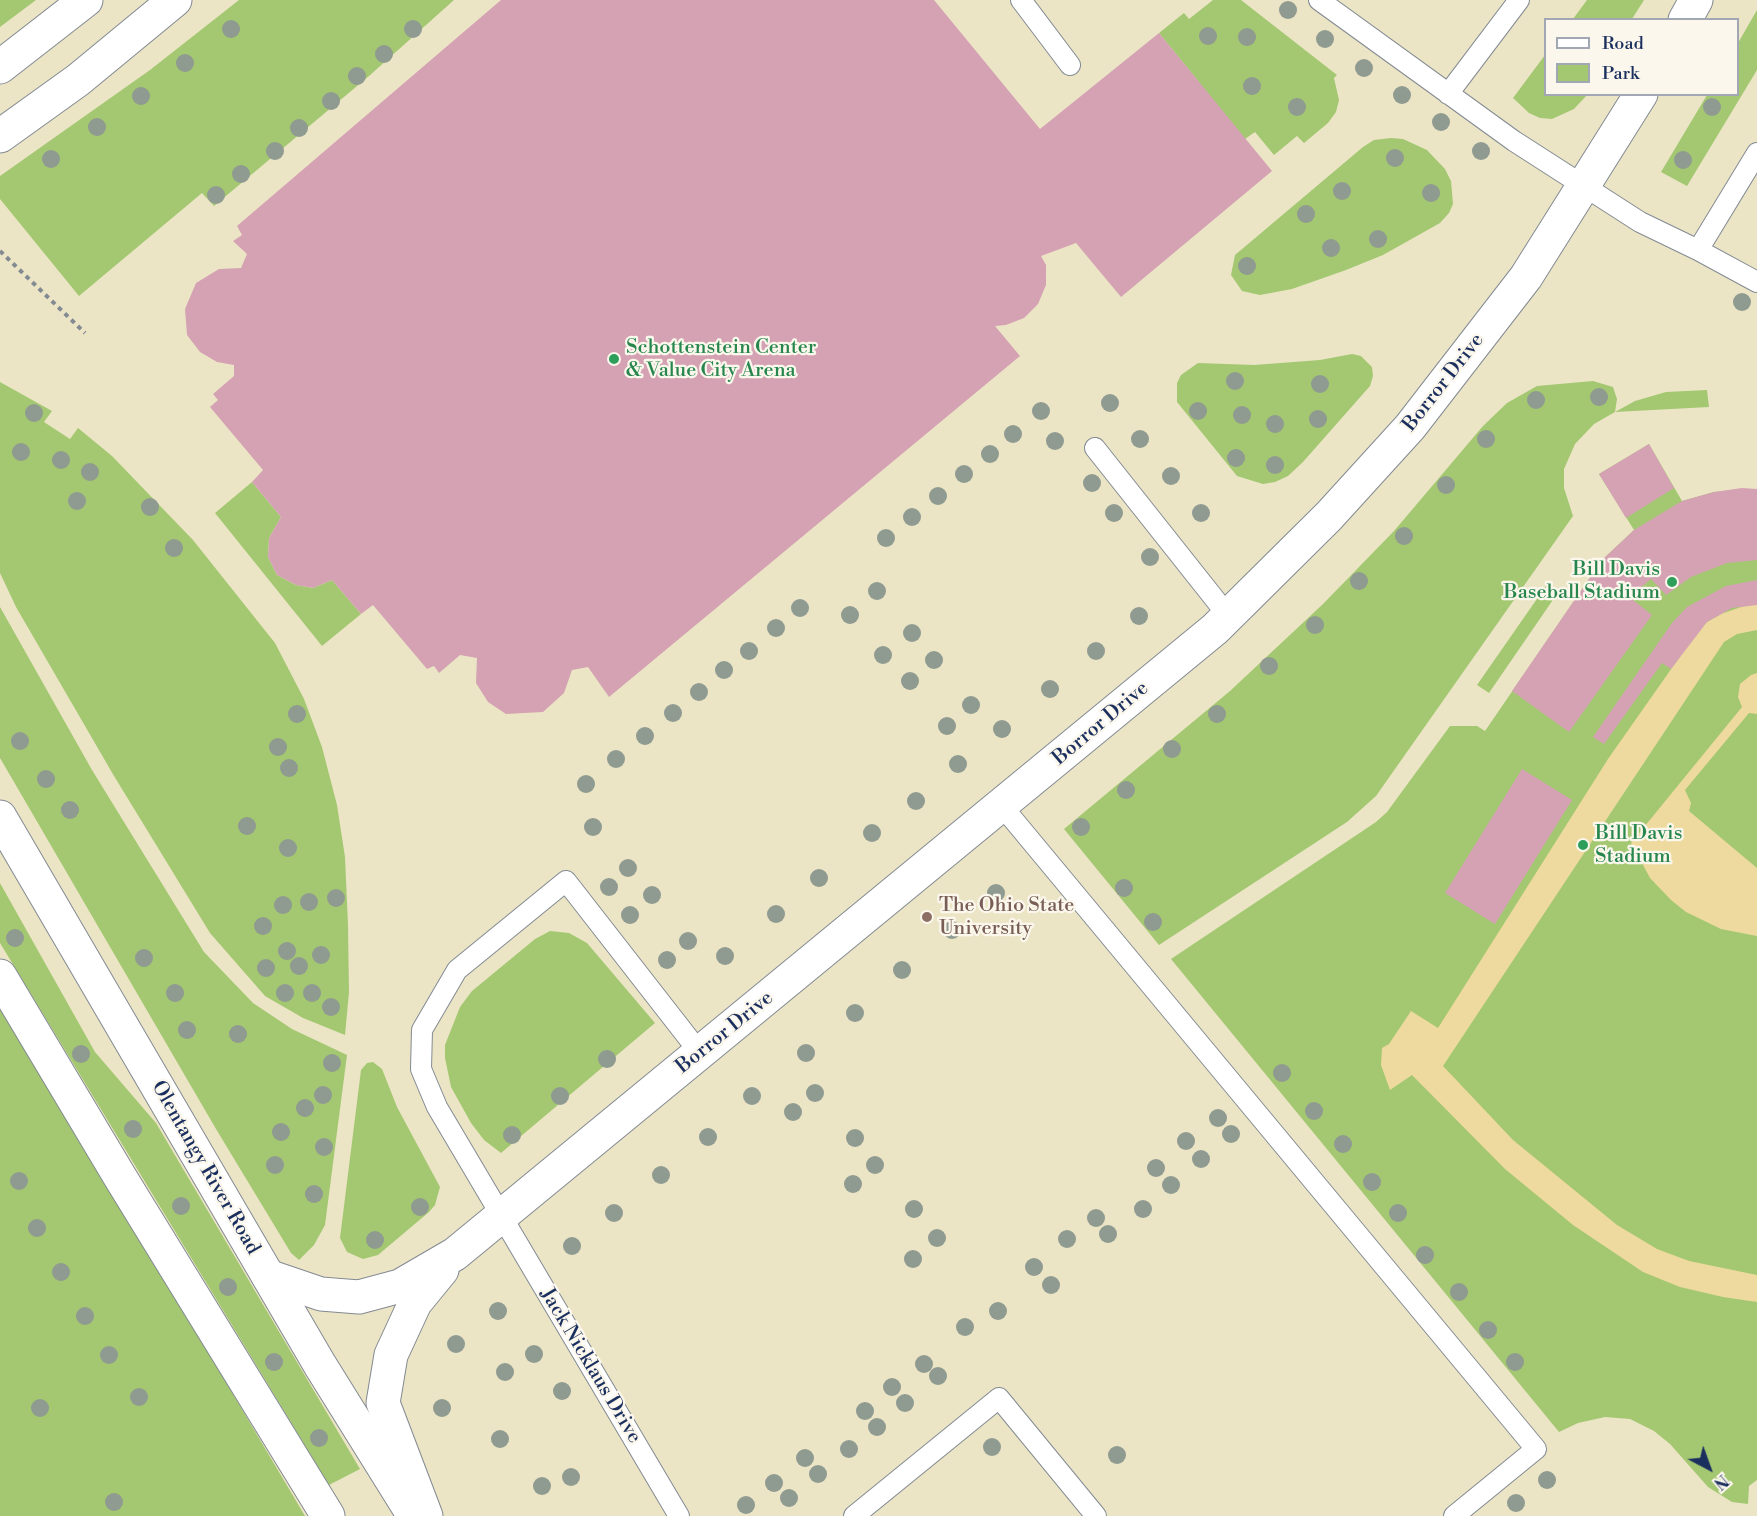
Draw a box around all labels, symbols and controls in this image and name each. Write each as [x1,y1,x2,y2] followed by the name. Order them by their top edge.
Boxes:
[1544,18,1739,96] legend
[1602,32,1644,55] text: Road
[1602,62,1639,85] text: Park
[1398,329,1490,437] street label: Borror Drive
[626,336,816,383] place label: Schottenstein Center & Value City Arena
[607,352,621,366] marker: Schottenstein Center & Value City Arena
[1504,558,1660,605] place label: Bill Davis Baseball Stadium
[1665,575,1679,589] marker: Bill Davis Baseball Stadium
[1048,677,1154,771] street label: Borror Drive
[1595,822,1682,869] place label: Bill Davis Stadium
[1576,838,1590,852] marker: Bill Davis Stadium
[939,894,1074,941] place label: The Ohio State University
[920,910,934,924] marker: The Ohio State University
[672,987,778,1079] street label: Borror Drive
[145,1077,265,1259] street label: Olentangy River Road
[534,1284,646,1448] street label: Jack Nicklaus Drive
[1679,1438,1739,1498] north arrow
[1709,1470,1732,1493] text: N

